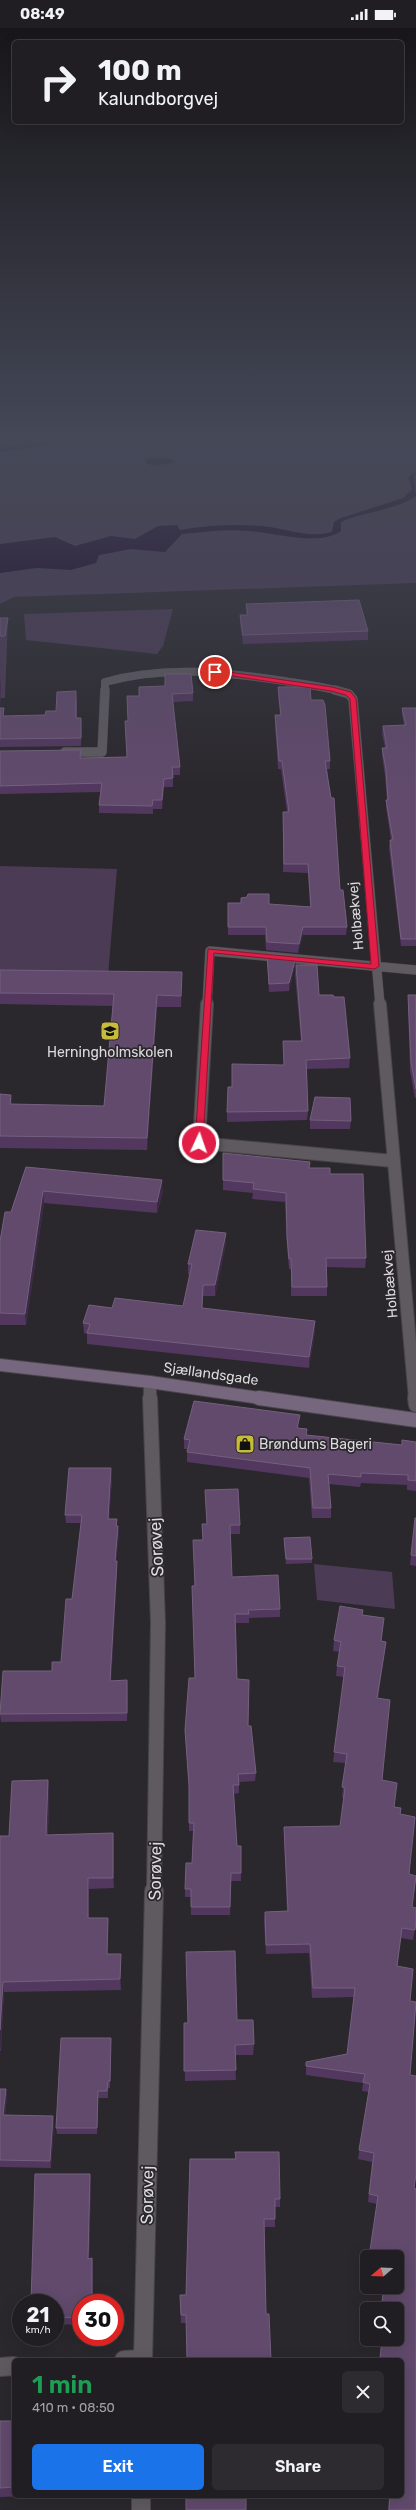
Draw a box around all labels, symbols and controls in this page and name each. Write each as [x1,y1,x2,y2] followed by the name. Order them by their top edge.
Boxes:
[20,5,65,23] text: 08:49
[98,54,182,87] text: 100 m
[32,56,84,108] icon: right
[98,88,218,110] text: Kalundborgvej
[198,655,232,689] pin
[204,661,226,683] icon: arrive
[345,881,367,951] street label: Holbækvej
[99,1020,121,1042] school or university icon: Herningholmskolen
[47,1044,173,1061] place label: Herningholmskolen
[178,1122,220,1164] position arrow
[379,1249,401,1319] street label: Holbækvej
[163,1359,260,1389] street label: Sjællandsgade
[234,1433,256,1455] shop icon: Brøndums Bageri
[259,1436,372,1453] place label: Brøndums Bageri
[144,1517,168,1577] street label: Sorøvej
[144,1841,166,1901] street label: Sorøvej
[136,2165,158,2225] street label: Sorøvej
[360,2250,404,2294] north arrow
[360,2250,404,2346] map controls
[72,2294,124,2346] speed limit sign: 30
[360,2302,404,2346] button: search
[27,2303,49,2327] text: 21
[26,2324,50,2336] text: km/h
[32,2371,92,2399] text: 1 min
[342,2371,384,2413] button: close
[32,2400,115,2415] text: 410 m · 08:50
[32,2444,204,2490] button: Exit
[212,2444,384,2490] button: Share

